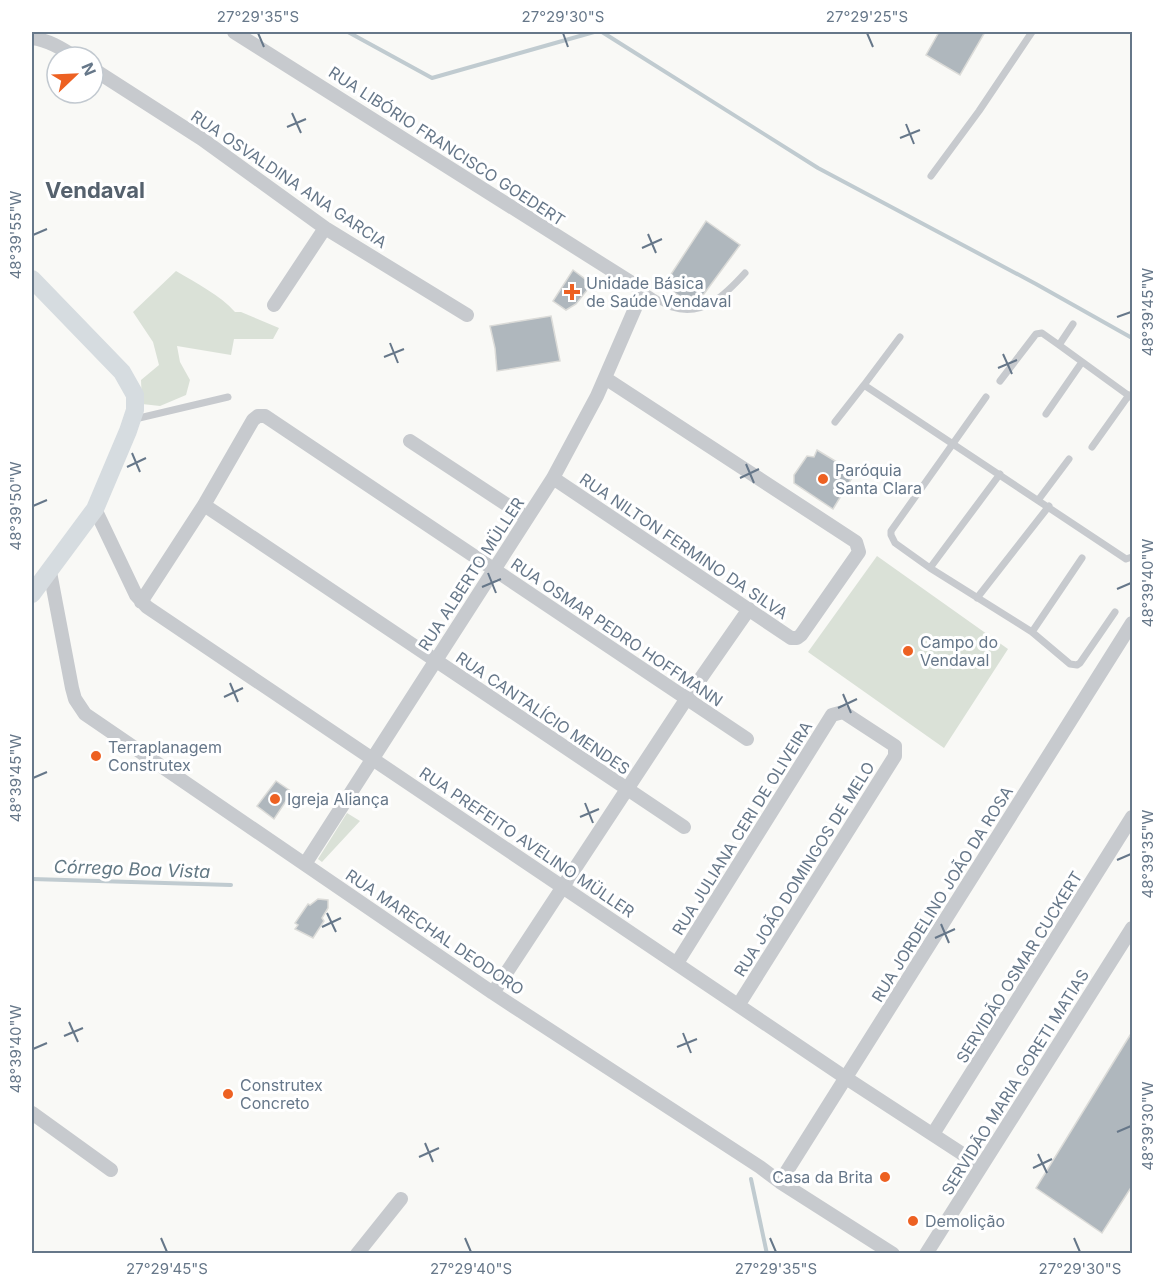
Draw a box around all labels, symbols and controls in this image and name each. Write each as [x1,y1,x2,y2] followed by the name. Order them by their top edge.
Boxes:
[217,7,299,26] text: 27°29'35"S
[522,7,604,26] text: 27°29'30"S
[826,7,908,26] text: 27°29'25"S
[45,45,105,105] north arrow
[77,60,100,79] text: N
[325,62,569,230] street label: RUA LIBÓRIO FRANCISCO GOEDERT
[187,106,391,252] street label: RUA OSVALDINA ANA GARCIA
[45,177,145,203] district label: Vendaval
[6,190,25,279] text: 48°39'55"W
[1138,268,1157,356] text: 48°39'45"W
[586,273,731,311] place label: Unidade Básica de Saúde Vendaval
[563,283,581,301] marker: Unidade Básica de Saúde Vendaval
[835,460,922,498] place label: Paróquia Santa Clara
[6,461,25,551] text: 48°39'50"W
[576,469,792,623] street label: RUA NILTON FERMINO DA SILVA
[816,472,830,486] marker: Paróquia Santa Clara
[414,494,528,654] street label: RUA ALBERTO MÜLLER
[1138,538,1157,627] text: 48°39'40"W
[507,553,727,711] street label: RUA OSMAR PEDRO HOFFMANN
[920,632,998,670] place label: Campo do Vendaval
[901,644,915,658] marker: Campo do Vendaval
[452,647,634,779] street label: RUA CANTALÍCIO MENDES
[668,717,816,939] street label: RUA JULIANA CERI DE OLIVEIRA
[6,734,25,822] text: 48°39'45"W
[108,737,222,775] place label: Terraplanagem Construtex
[89,749,103,763] marker: Terraplanagem Construtex
[729,758,879,980] street label: RUA JOÃO DOMINGOS DE MELO
[416,763,638,921] street label: RUA PREFEITO AVELINO MÜLLER
[867,782,1017,1006] street label: RUA JORDELINO JOÃO DA ROSA
[287,789,389,809] place label: Igreja Aliança
[268,792,282,806] marker: Igreja Aliança
[1138,809,1157,898] text: 48°39'35"W
[53,856,211,882] water label: Córrego Boa Vista
[342,865,528,999] street label: RUA MARECHAL DEODORO
[952,867,1086,1067] street label: SERVIDÃO OSMAR CUCKERT
[937,965,1093,1199] street label: SERVIDÃO MARIA GORETI MATIAS
[6,1004,25,1093] text: 48°39'40"W
[240,1075,323,1113] place label: Construtex Concreto
[1138,1081,1157,1171] text: 48°39'30"W
[221,1087,235,1101] marker: Construtex Concreto
[772,1167,873,1187] place label: Casa da Brita
[878,1170,892,1184] marker: Casa da Brita
[925,1211,1005,1231] place label: Demolição
[906,1214,920,1228] marker: Demolição
[126,1259,208,1278] text: 27°29'45"S
[430,1259,512,1278] text: 27°29'40"S
[735,1259,817,1278] text: 27°29'35"S
[1039,1259,1121,1278] text: 27°29'30"S

